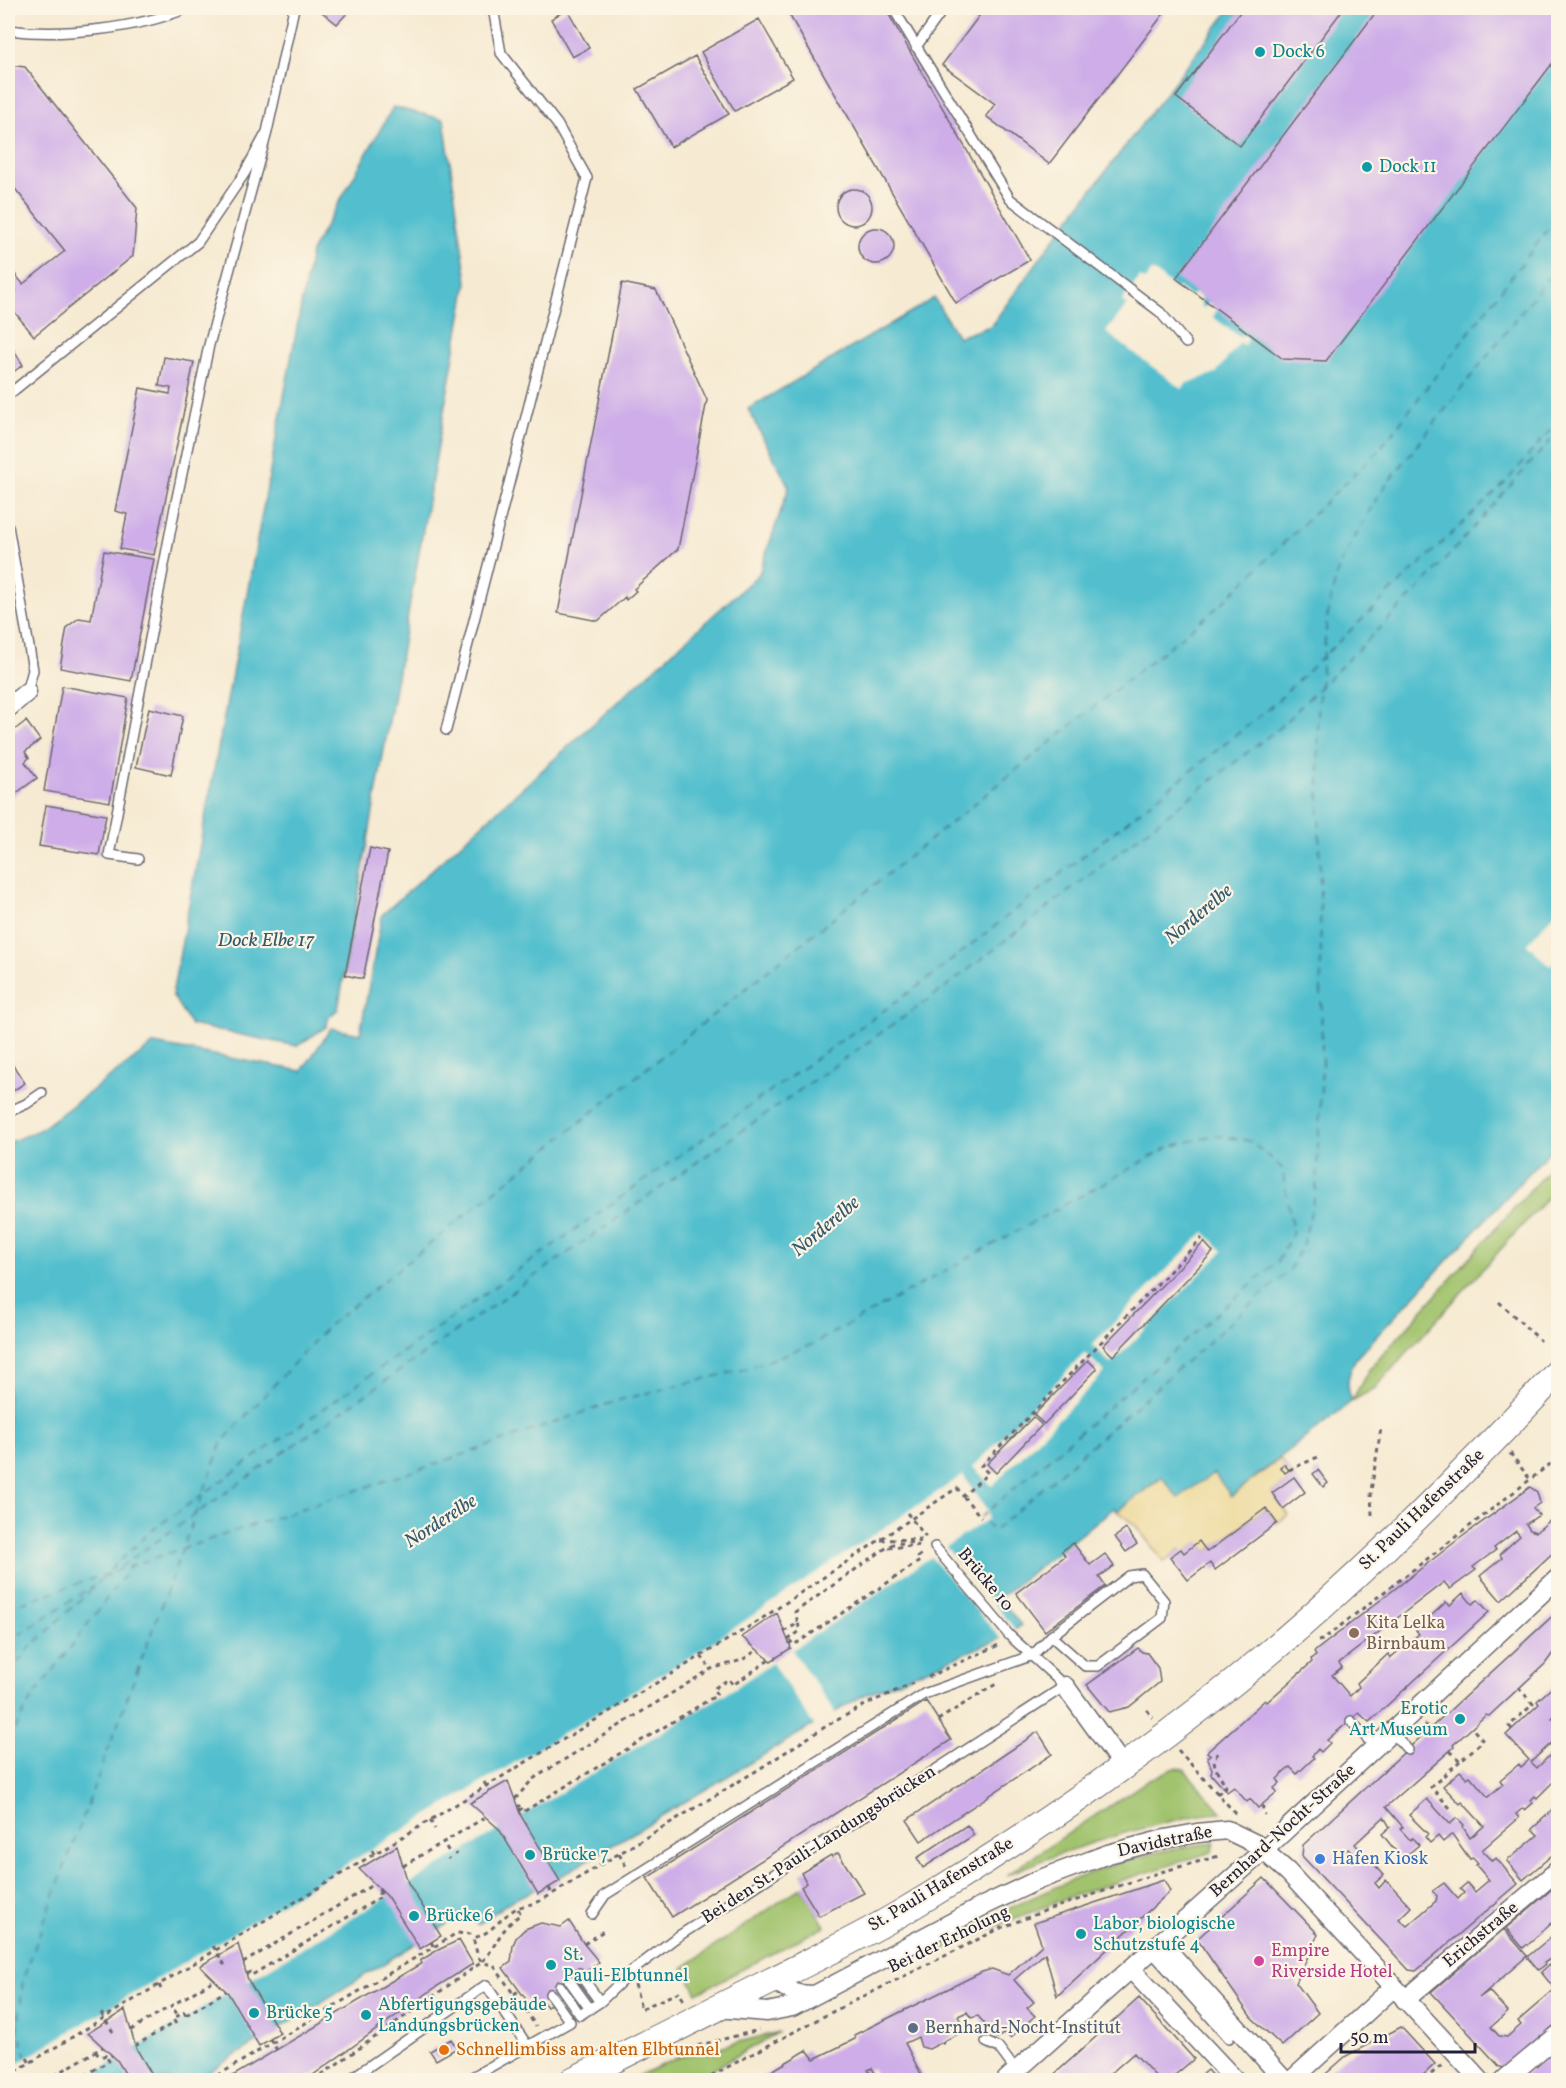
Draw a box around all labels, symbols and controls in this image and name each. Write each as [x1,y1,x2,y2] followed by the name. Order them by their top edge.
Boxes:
[1272,40,1325,65] place label: Dock 6
[1253,45,1267,59] marker: Dock 6
[1379,155,1437,180] place label: Dock 11
[1360,160,1374,174] marker: Dock 11
[1159,878,1240,952] water label: Norderelbe
[218,927,315,955] water label: Dock Elbe 17
[786,1190,867,1264] water label: Norderelbe
[1354,1443,1490,1577] street label: St. Pauli Hafenstraße
[399,1488,483,1556] water label: Norderelbe
[951,1543,1019,1617] street label: Brücke 10
[1366,1611,1446,1657] place label: Kita Lelka Birnbaum
[1347,1626,1361,1640] marker: Kita Lelka Birnbaum
[1349,1697,1448,1743] place label: Erotic Art Museum
[1453,1712,1467,1726] marker: Erotic Art Museum
[1204,1758,1362,1904] street label: Bernhard-Nocht-Straße
[697,1760,941,1930] street label: Bei den St. Pauli-Landungsbrücken
[1115,1820,1215,1864] street label: Davidstraße
[863,1832,1019,1938] street label: St. Pauli Hafenstraße
[542,1843,609,1868] place label: Brücke 7
[1332,1847,1428,1872] place label: Hafen Kiosk
[523,1848,537,1862] marker: Brücke 7
[1313,1852,1327,1866] marker: Hafen Kiosk
[1438,1896,1524,1974] street label: Erichstraße
[884,1900,1014,1980] street label: Bei der Erholung
[426,1904,493,1929] place label: Brücke 6
[407,1909,421,1923] marker: Brücke 6
[1093,1912,1235,1958] place label: Labor, biologische Schutzstufe 4
[1074,1927,1088,1941] marker: Labor, biologische Schutzstufe 4
[1271,1939,1393,1985] place label: Empire Riverside Hotel
[563,1943,688,1989] place label: St. Pauli-Elbtunnel
[1252,1954,1266,1968] marker: Empire Riverside Hotel
[544,1958,558,1972] marker: St. Pauli-Elbtunnel
[378,1993,547,2039] place label: Abfertigungsgebäude Landungsbrücken
[266,2001,333,2026] place label: Brücke 5
[247,2006,261,2020] marker: Brücke 5
[359,2008,373,2022] marker: Abfertigungsgebäude Landungsbrücken
[925,2016,1121,2041] place label: Bernhard-Nocht-Institut
[1341,2016,1474,2054] scale bar
[906,2021,920,2035] marker: Bernhard-Nocht-Institut
[1350,2026,1389,2051] text: 50 m
[456,2038,720,2063] place label: Schnellimbiss am alten Elbtunnel
[437,2043,451,2057] marker: Schnellimbiss am alten Elbtunnel

